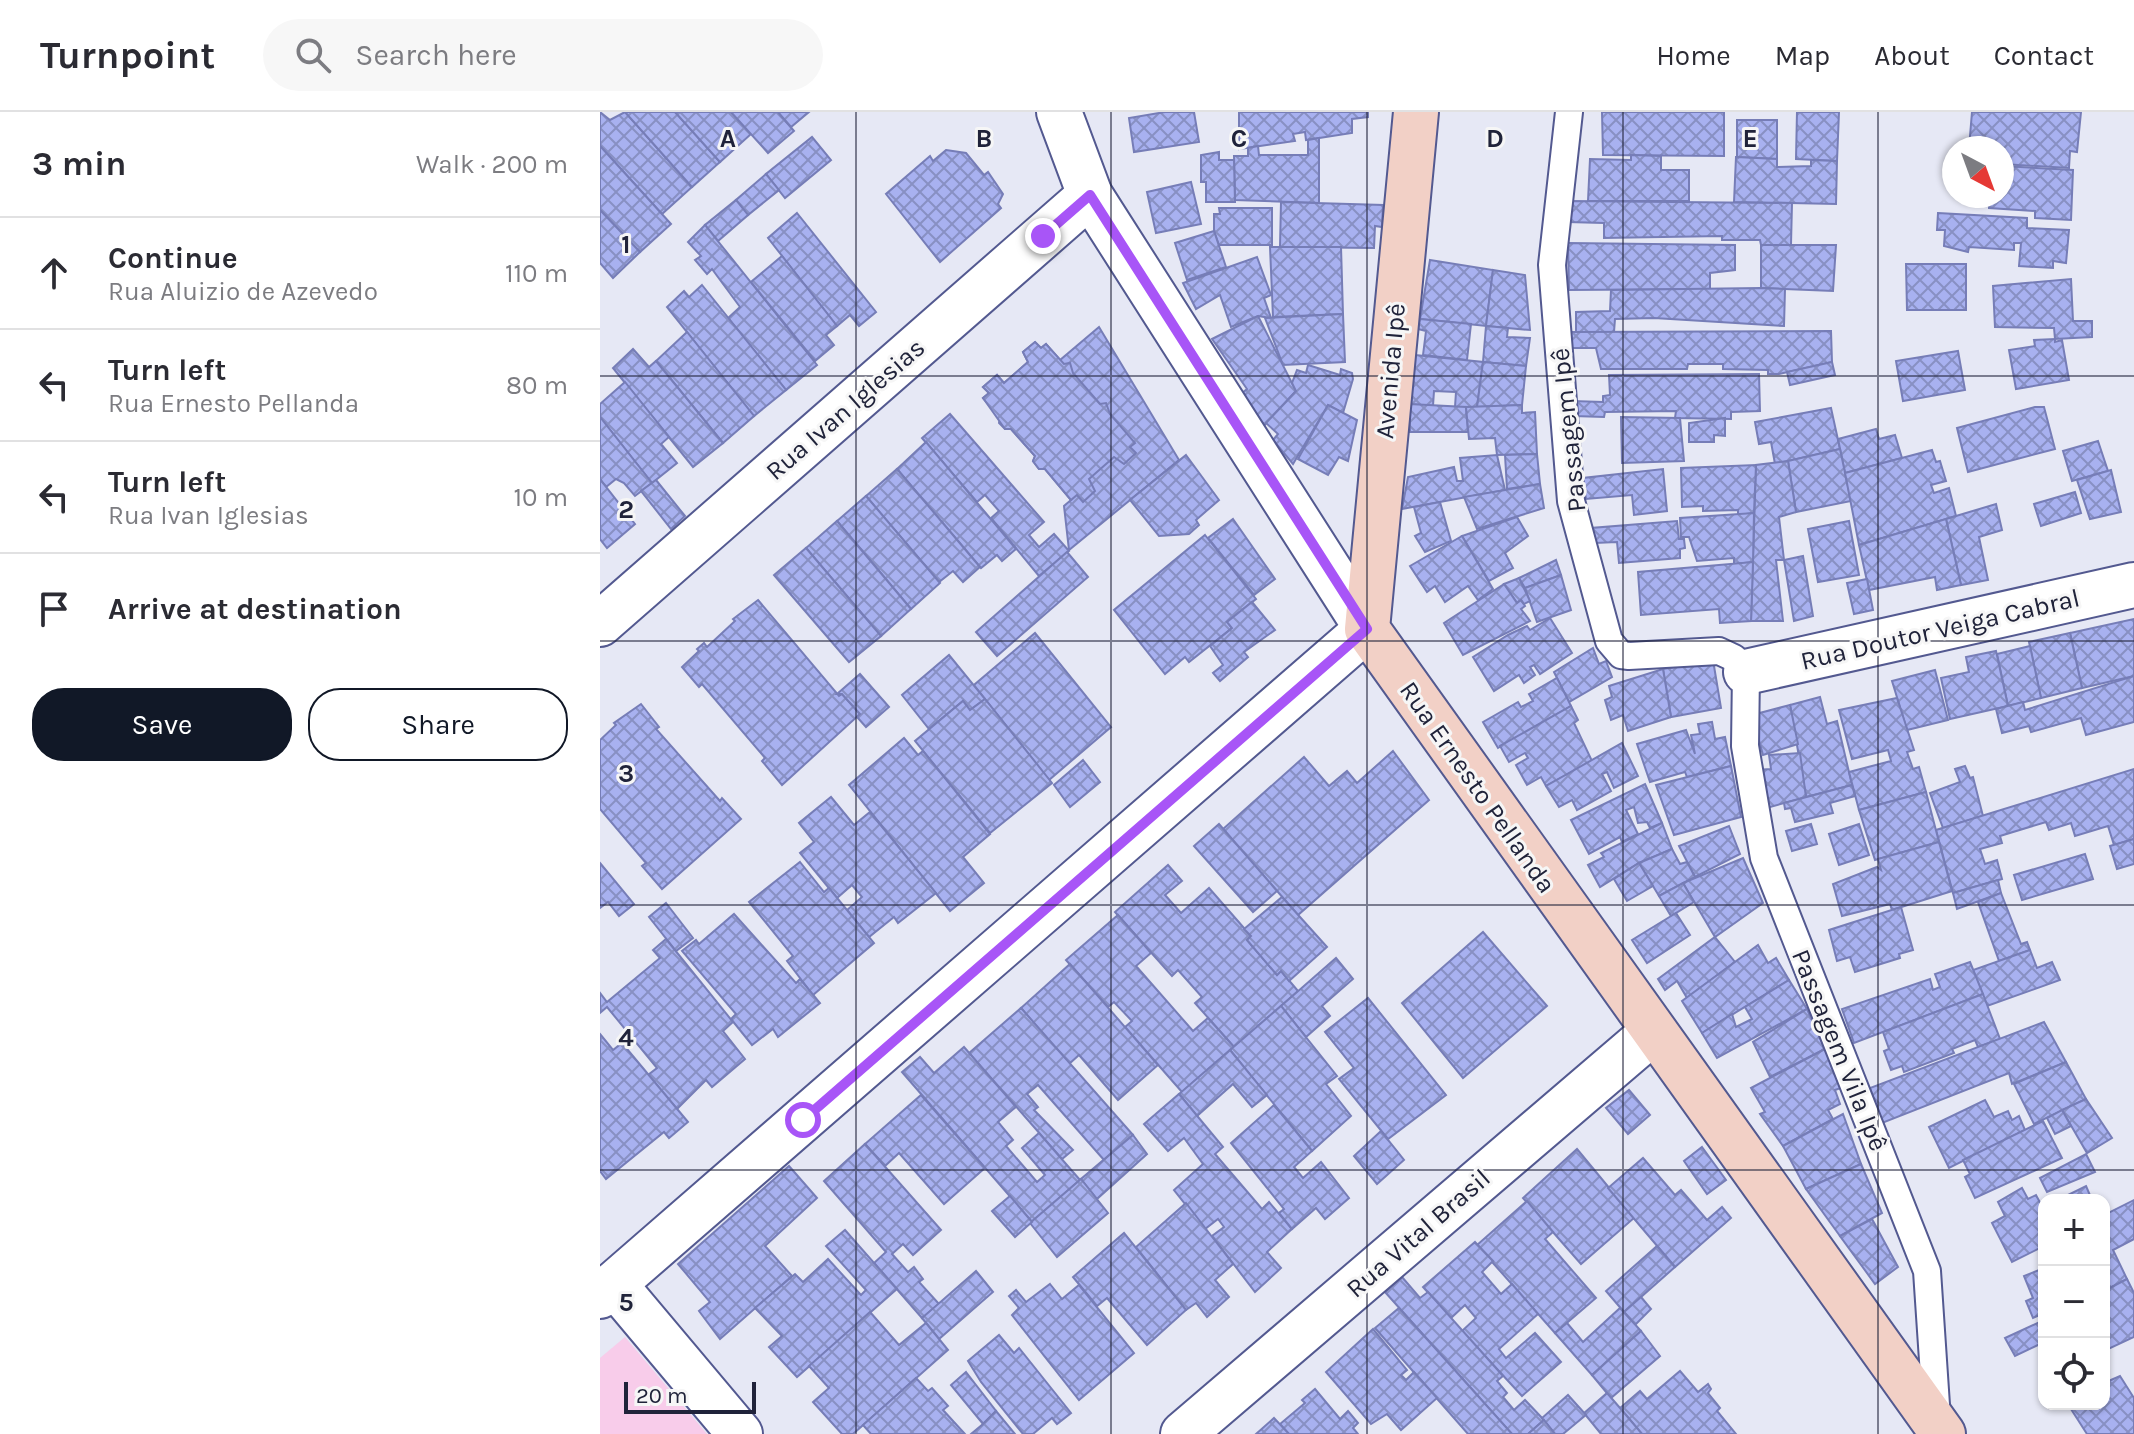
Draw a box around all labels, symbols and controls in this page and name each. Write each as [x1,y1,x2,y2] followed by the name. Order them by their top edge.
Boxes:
[263,19,823,91] search box
[40,33,215,78] text: Turnpoint
[291,33,335,77] icon: search
[355,37,517,73] text: Search here
[1656,39,1731,72] text: Home
[1775,39,1830,72] text: Map
[1874,39,1950,72] text: About
[1994,39,2094,72] text: Contact
[720,123,736,154] text: A
[976,123,992,154] text: B
[1231,123,1247,154] text: C
[1486,123,1504,154] text: D
[1742,123,1758,154] text: E
[1942,136,2014,208] north arrow
[32,144,126,184] text: 3 min
[416,149,568,180] text: Walk · 200 m
[1025,218,1061,254] route end
[621,229,631,260] text: 1
[108,240,238,276] text: Continue
[32,251,76,295] icon: ahead
[505,258,568,289] text: 110 m
[108,276,378,307] text: Rua Aluizio de Azevedo
[1369,302,1412,440] street label: Avenida Ipê
[759,332,931,487] street label: Rua Ivan Iglesias
[1544,346,1593,513] street label: Passagem Ipê
[108,352,226,388] text: Turn left
[32,363,76,407] icon: left
[506,370,568,401] text: 80 m
[108,388,359,419] text: Rua Ernesto Pellanda
[108,464,226,500] text: Turn left
[32,475,76,519] icon: left
[513,482,568,513] text: 10 m
[618,494,634,525] text: 2
[108,500,309,531] text: Rua Ivan Iglesias
[1798,582,2083,677] street label: Rua Doutor Veiga Cabral
[32,587,76,631] icon: arrive
[108,591,402,627] text: Arrive at destination
[1393,676,1562,899] street label: Rua Ernesto Pellanda
[32,688,292,761] button: Save
[308,688,568,761] button: Share
[618,758,634,789] text: 3
[1785,945,1894,1156] street label: Passagem Vila Ipê
[618,1022,634,1053] text: 4
[785,1102,821,1138] route start
[1340,1162,1497,1304] street label: Rua Vital Brasil
[2038,1194,2110,1410] map controls
[2038,1194,2110,1266] button: +
[2038,1266,2110,1338] button: −
[618,1287,634,1318] text: 5
[2038,1338,2110,1410] button: locate
[624,1378,756,1414] scale bar
[636,1383,688,1409] text: 20 m

